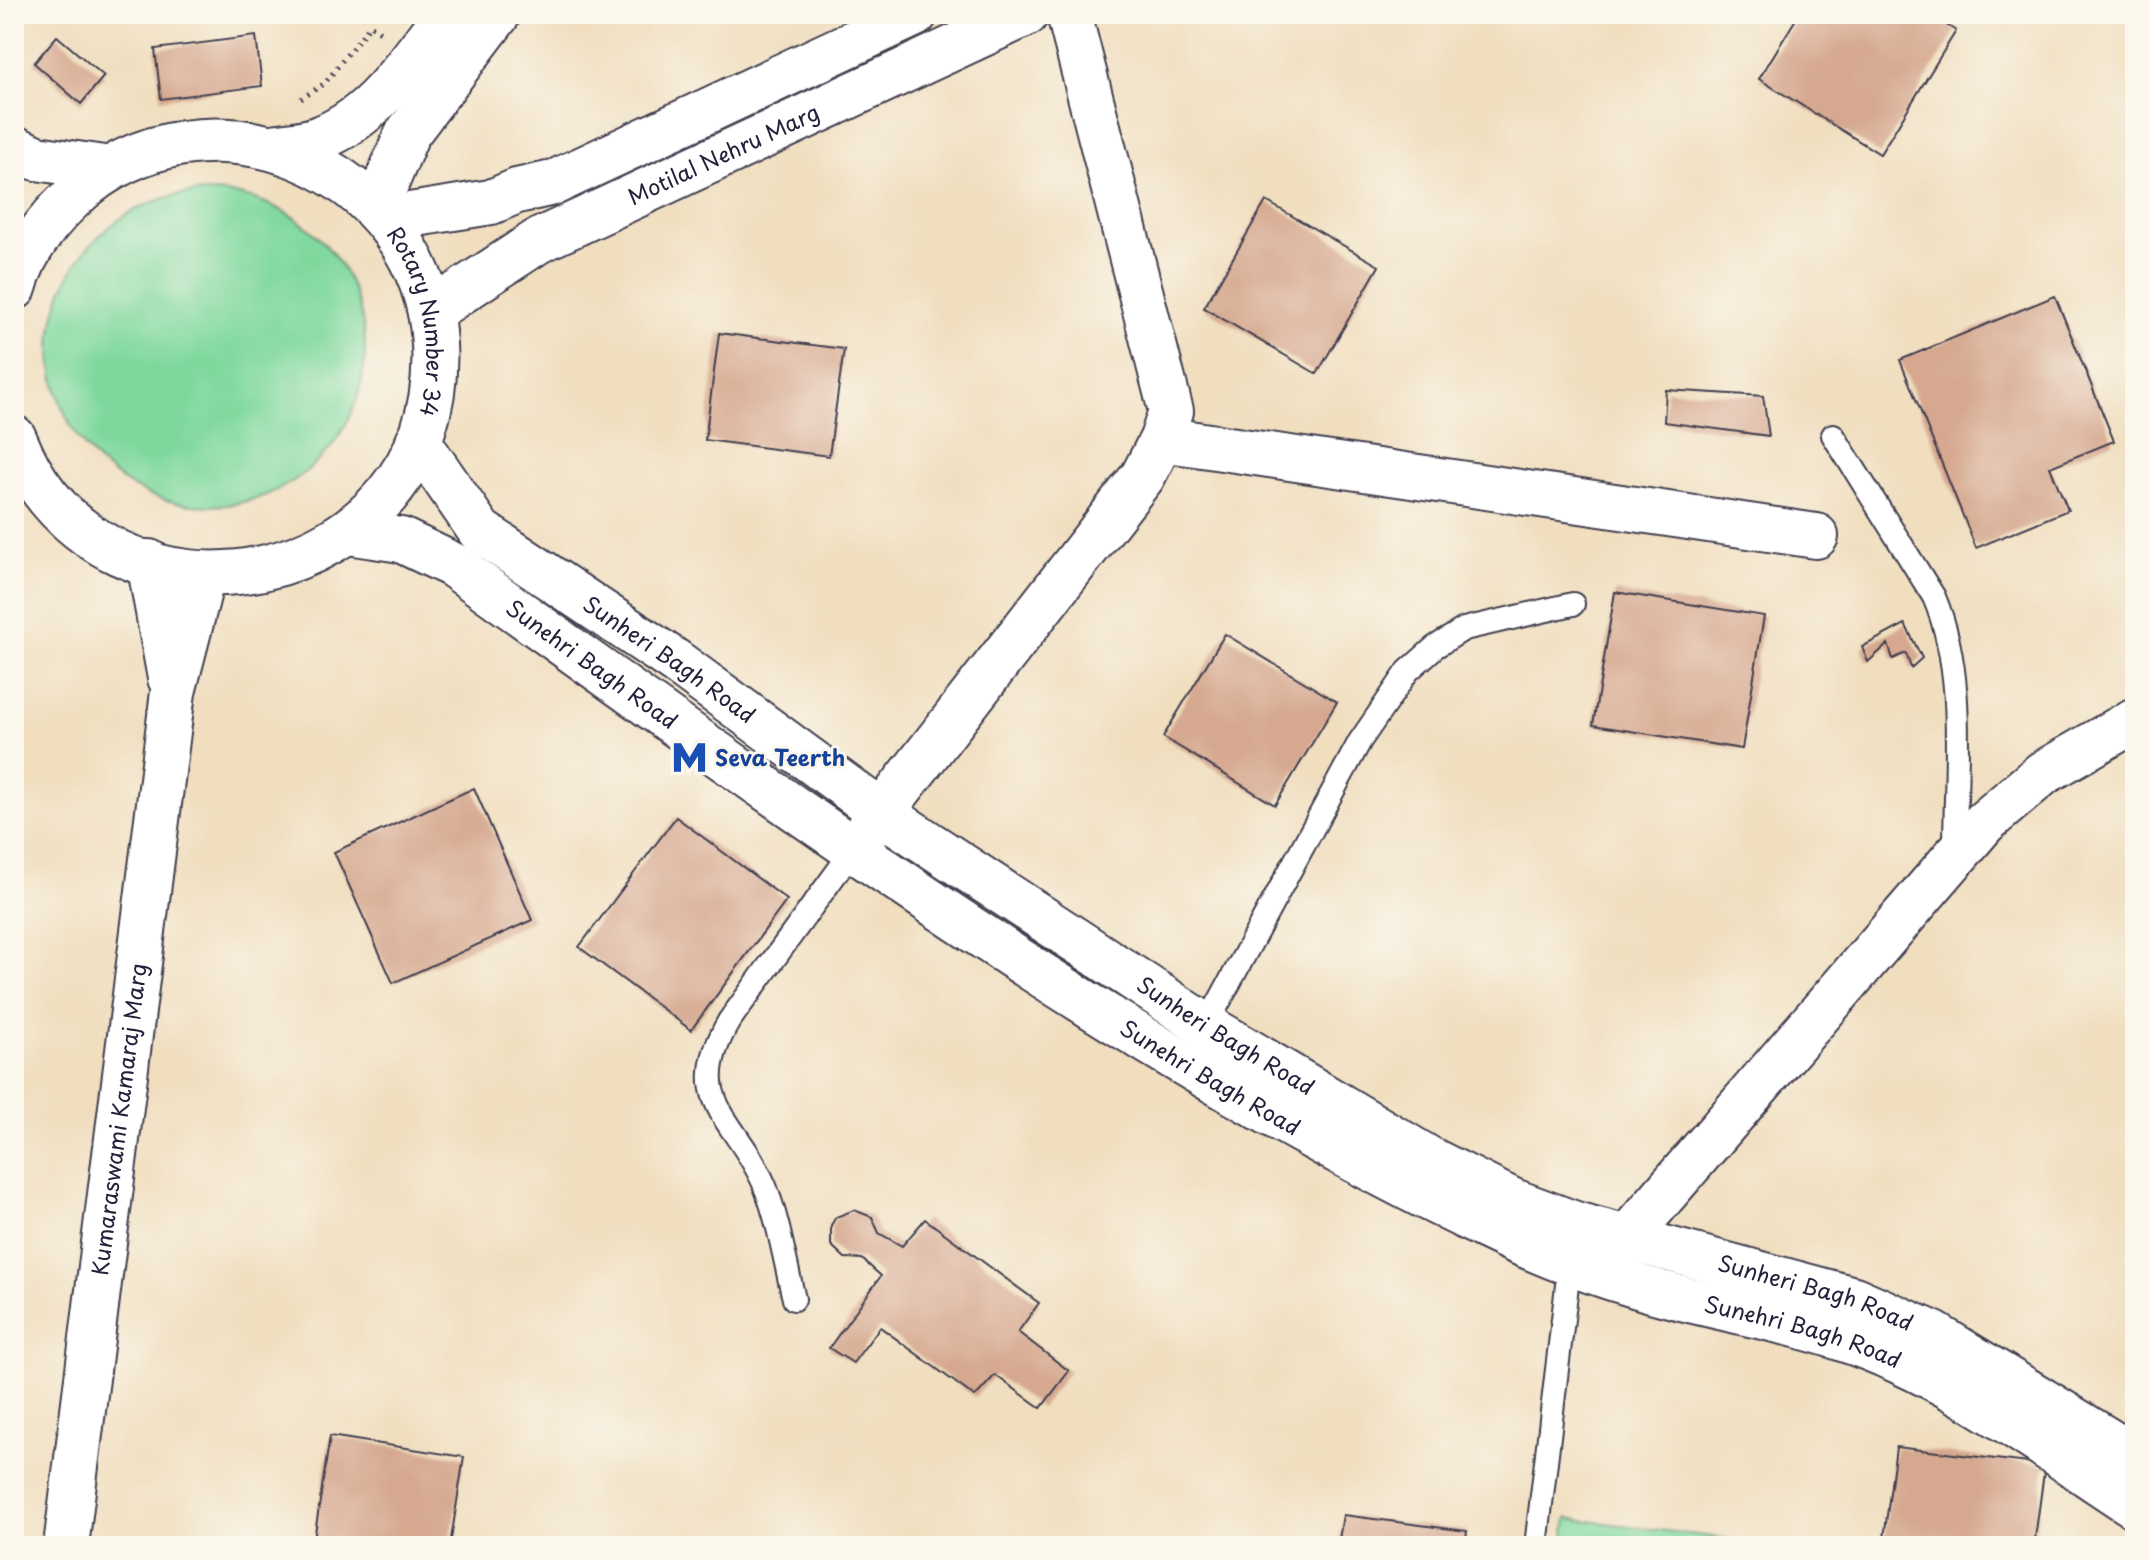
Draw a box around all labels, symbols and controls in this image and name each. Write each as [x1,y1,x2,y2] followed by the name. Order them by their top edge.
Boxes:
[622,95,824,212] street label: Motilal Nehru Marg
[380,219,452,420] street label: Rotary Number 34
[577,587,763,730] street label: Sunheri Bagh Road
[500,590,685,736] street label: Sunehri Bagh Road
[670,739,708,777] metro station icon: Seva Teerth
[715,740,845,773] place label: Seva Teerth
[82,961,154,1277] street label: Kumaraswami Kamaraj Marg
[1131,967,1321,1102] street label: Sunheri Bagh Road
[1114,1010,1307,1142] street label: Sunehri Bagh Road
[1714,1245,1919,1338] street label: Sunheri Bagh Road
[1701,1286,1907,1375] street label: Sunehri Bagh Road

